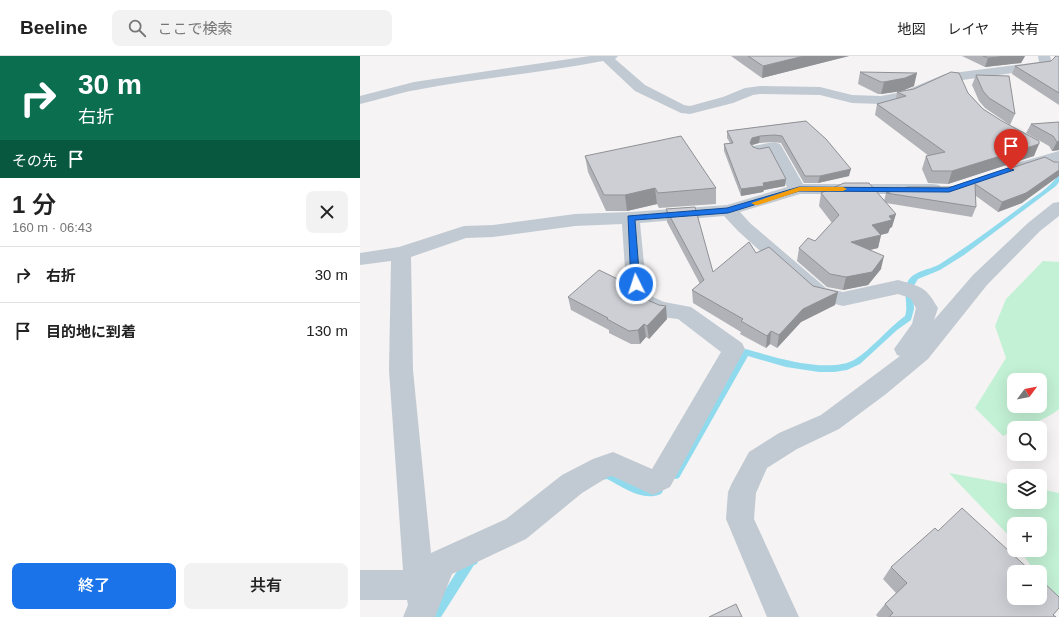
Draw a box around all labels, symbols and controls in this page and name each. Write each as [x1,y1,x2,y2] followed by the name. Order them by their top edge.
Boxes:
[112,10,392,46] search box
[20,17,88,38] text: Beeline
[126,17,148,39] icon: search
[158,20,233,37] text: ここで検索
[897,21,925,37] text: 地図
[947,21,989,37] text: レイヤ
[1011,21,1039,37] text: 共有
[78,69,142,100] text: 30 m
[12,72,64,124] icon: right
[78,107,114,127] text: 右折
[994,129,1028,170] pin
[1000,135,1022,157] icon: arrive
[65,148,87,170] icon: arrive
[12,152,57,169] text: その先
[12,191,56,218] text: 1 分
[306,191,348,233] button: close
[12,220,92,235] text: 160 m · 06:43
[615,263,657,305] position arrow
[12,264,34,286] icon: right
[315,266,348,283] text: 30 m
[46,267,76,284] text: 右折
[12,320,34,342] icon: arrive
[306,322,348,339] text: 130 m
[46,323,136,340] text: 目的地に到着
[1007,373,1047,413] north arrow
[1007,373,1047,605] map controls
[1007,421,1047,461] button: search
[1007,469,1047,509] button: layers
[1007,517,1047,557] button: +
[12,563,176,609] button: 終了
[184,563,348,609] button: 共有
[1007,565,1047,605] button: −

